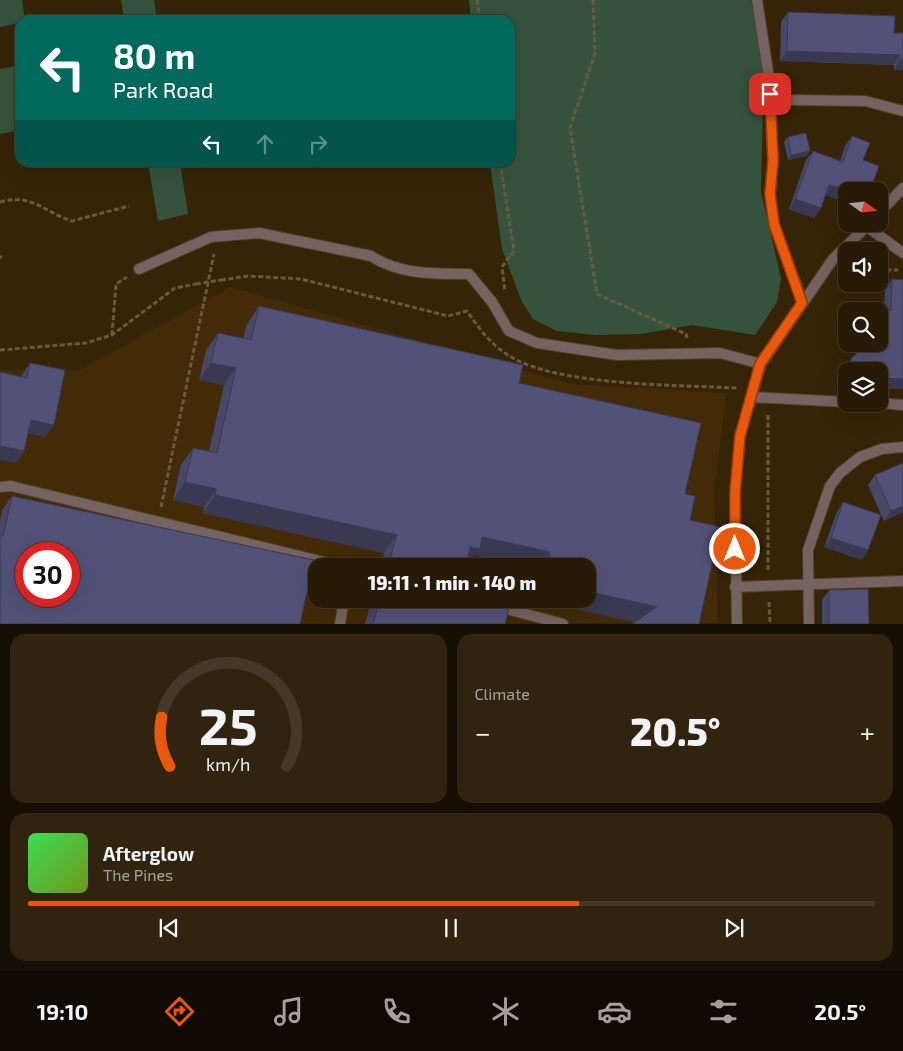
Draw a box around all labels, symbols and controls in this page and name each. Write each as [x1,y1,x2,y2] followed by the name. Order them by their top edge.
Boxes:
[113,34,195,76] text: 80 m
[30,35,95,100] icon: left
[749,73,791,115] pin
[113,76,213,102] text: Park Road
[756,80,784,108] icon: arrive
[198,130,226,158] icon: left
[251,130,279,158] icon: ahead
[304,130,332,158] icon: right
[838,182,888,232] north arrow
[838,182,888,412] map controls
[838,242,888,292] button: sound
[838,302,888,352] button: search
[838,362,888,412] button: layers
[708,522,760,574] position arrow
[15,542,80,607] speed limit sign: 30
[368,571,536,594] text: 19:11 · 1 min · 140 m
[475,684,530,703] text: Climate
[199,693,258,755] text: 25
[630,708,721,754] text: 20.5°
[475,715,491,749] text: −
[860,715,875,749] text: +
[206,753,250,775] text: km/h
[103,842,194,865] text: Afterglow
[103,865,173,884] text: The Pines
[155,914,183,942] icon: previous
[437,914,465,942] icon: pause
[720,914,748,942] icon: next
[162,994,197,1029] icon: directions
[271,994,306,1029] icon: music
[379,994,414,1029] icon: phone
[488,994,523,1029] icon: climate
[597,994,632,1029] icon: car
[706,994,741,1029] icon: filters
[37,998,88,1024] text: 19:10
[814,998,866,1024] text: 20.5°

